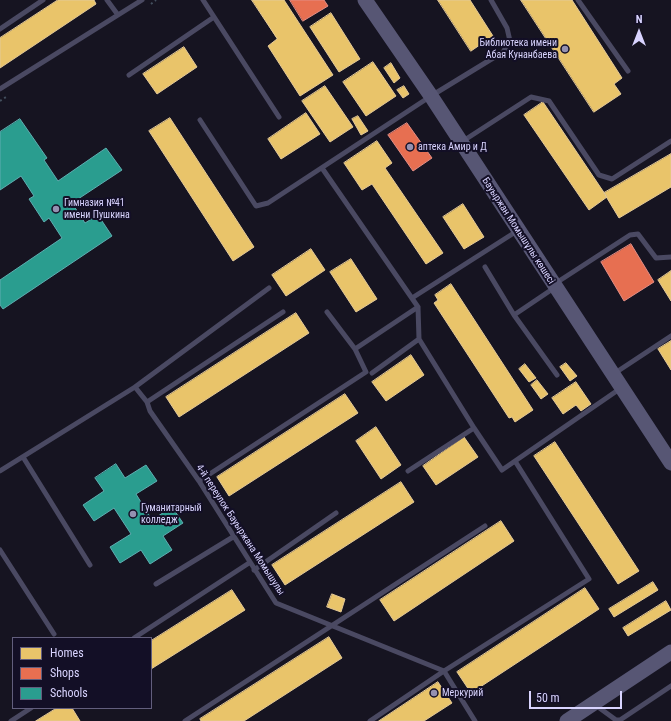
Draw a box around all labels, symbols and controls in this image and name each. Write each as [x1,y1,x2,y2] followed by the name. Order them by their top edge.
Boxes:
[619,12,659,52] north arrow
[636,13,642,26] text: N
[480,37,557,60] place label: Библиотека имени Абая Кунанбаева
[560,44,570,54] marker: Библиотека имени Абая Кунанбаева
[418,141,487,153] place label: аптека Амир и Д
[405,142,415,152] marker: аптека Амир и Д
[479,175,557,287] street label: Бауыржан Момышұлы көшесі
[64,197,130,220] place label: Гимназия №41 имени Пушкина
[51,204,61,214] marker: Гимназия №41 имени Пушкина
[193,462,287,598] street label: 4-й переулок Бауыржана Момышулы
[141,502,202,526] place label: Гуманитарный колледж
[128,509,138,519] marker: Гуманитарный колледж
[12,637,152,709] legend
[50,646,84,660] text: Homes
[50,666,79,680] text: Shops
[531,683,624,709] scale bar
[50,686,88,700] text: Schools
[442,687,483,699] place label: Меркурий
[429,688,439,698] marker: Меркурий
[536,691,560,705] text: 50 m

